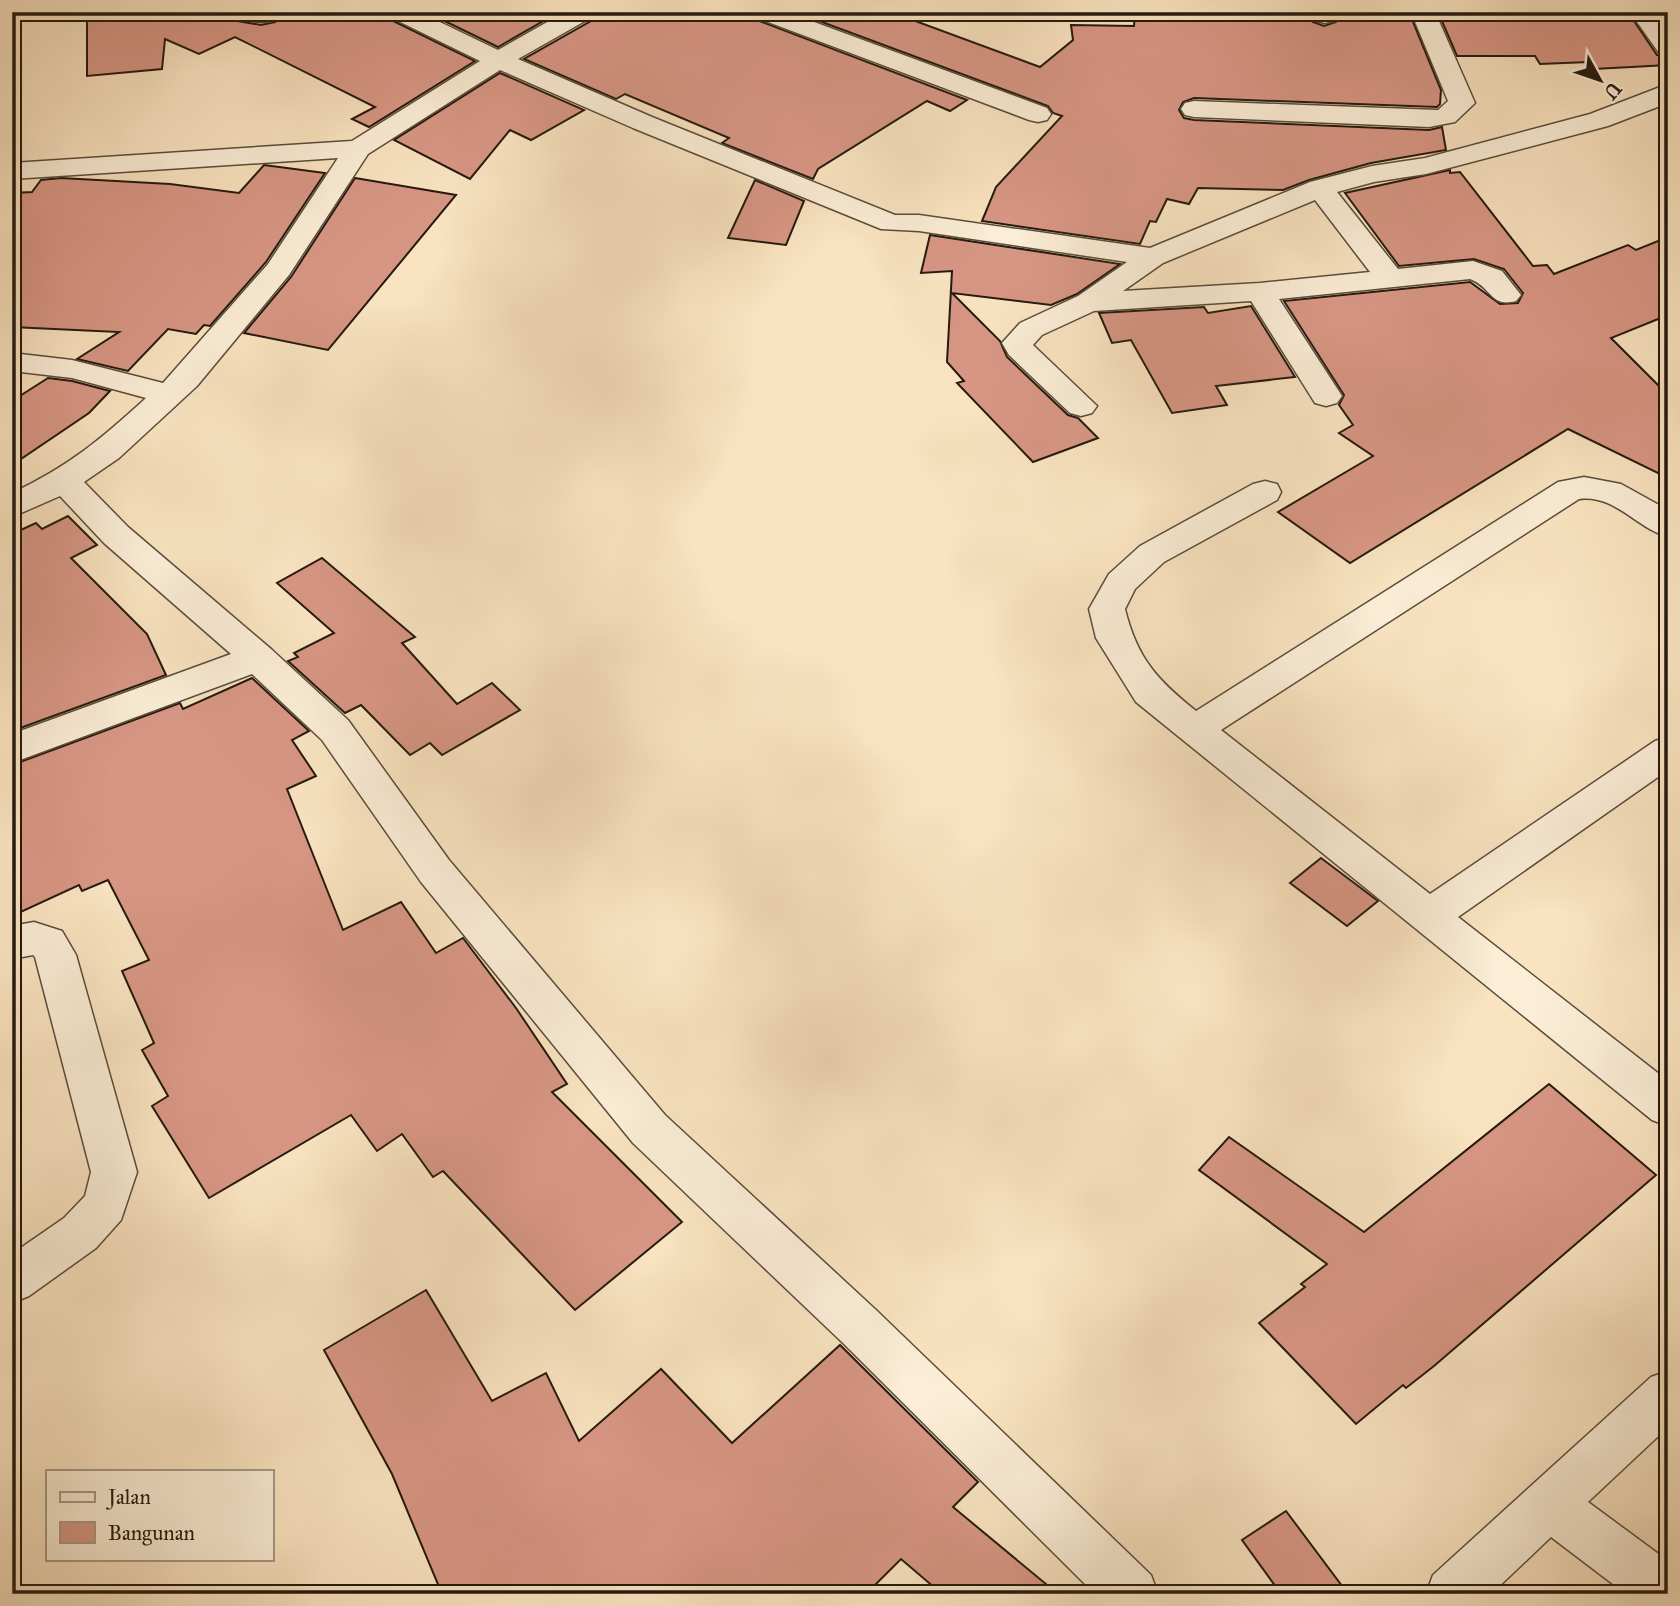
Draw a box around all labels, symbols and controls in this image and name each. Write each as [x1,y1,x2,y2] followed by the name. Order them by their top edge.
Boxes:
[1564,46,1634,116] north arrow
[1598,77,1626,105] text: U
[46,1470,273,1560] legend
[106,1484,151,1510] text: Jalan
[108,1520,195,1546] text: Bangunan

